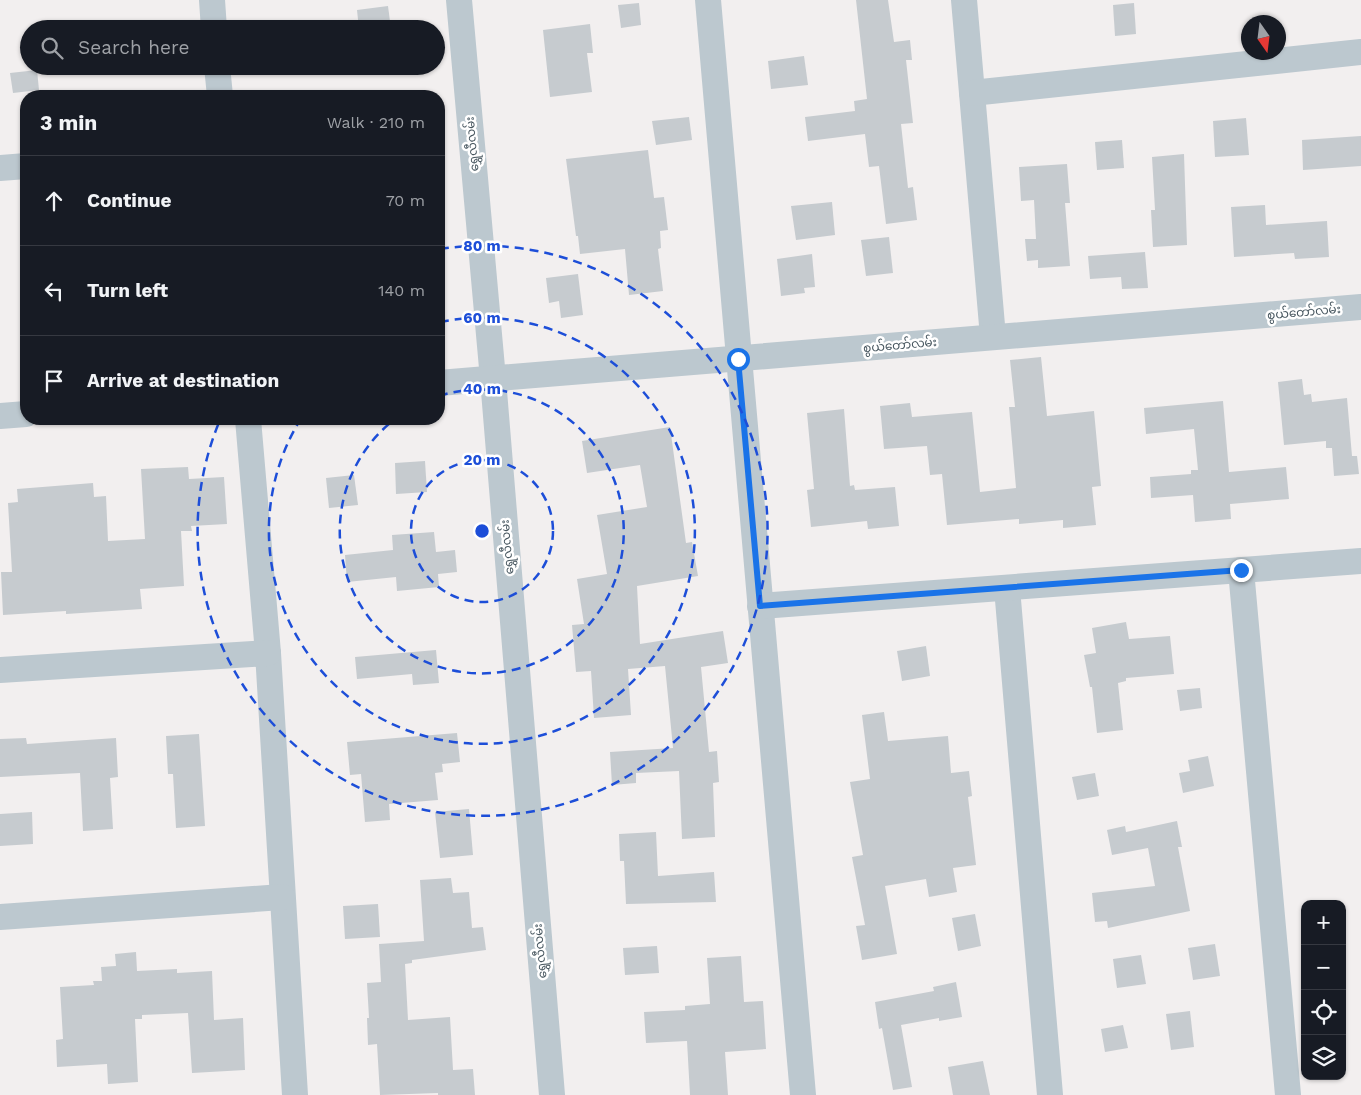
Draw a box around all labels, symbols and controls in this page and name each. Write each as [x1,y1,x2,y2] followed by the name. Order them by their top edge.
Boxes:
[1241,15,1286,60] north arrow
[20,20,445,75] search box
[38,34,66,62] icon: search
[78,36,189,59] text: Search here
[40,110,97,135] text: 3 min
[327,113,425,132] text: Walk · 210 m
[461,116,484,172] street label: ရွှေလီလမ်း
[40,187,68,215] icon: ahead
[87,189,171,212] text: Continue
[386,191,425,210] text: 70 m
[463,237,501,255] text: 80 m
[40,277,68,305] icon: left
[87,279,168,302] text: Turn left
[378,281,425,300] text: 140 m
[1266,300,1342,325] street label: စွယ်တော်လမ်း
[463,309,501,327] text: 60 m
[862,333,938,358] street label: စွယ်တော်လမ်း
[727,348,750,371] route start
[40,367,68,395] icon: arrive
[87,369,279,392] text: Arrive at destination
[463,380,501,398] text: 40 m
[463,451,501,469] text: 20 m
[496,519,519,575] street label: ရွှေလီလမ်း
[473,522,491,540] centre of rings
[1230,559,1253,582] route end
[1301,900,1346,1080] map controls
[1301,900,1346,945] button: +
[529,923,552,979] street label: ရွှေလီလမ်း
[1301,945,1346,990] button: −
[1301,990,1346,1035] button: locate
[1301,1035,1346,1080] button: layers

